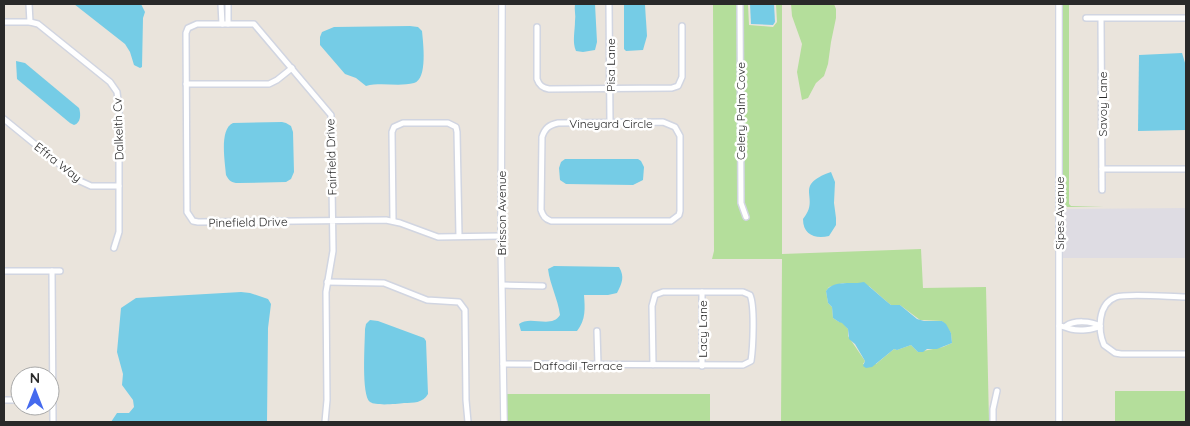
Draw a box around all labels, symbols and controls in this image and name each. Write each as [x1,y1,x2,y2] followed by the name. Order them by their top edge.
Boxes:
[603,38,618,92] street label: Pisa Lane
[733,62,748,160] street label: Celery Palm Cove
[1095,71,1110,136] street label: Savoy Lane
[109,97,127,161] street label: Dalkeith Cv
[569,116,653,131] street label: Vineyard Circle
[322,118,340,196] street label: Fairfield Drive
[31,139,85,185] street label: Effra Way
[494,170,509,255] street label: Brisson Avenue
[1052,176,1067,250] street label: Sipes Avenue
[208,214,288,230] street label: Pinefield Drive
[695,300,710,358] street label: Lacy Lane
[533,358,623,373] street label: Daffodil Terrace
[10,366,60,416] north arrow
[30,369,40,387] text: N

